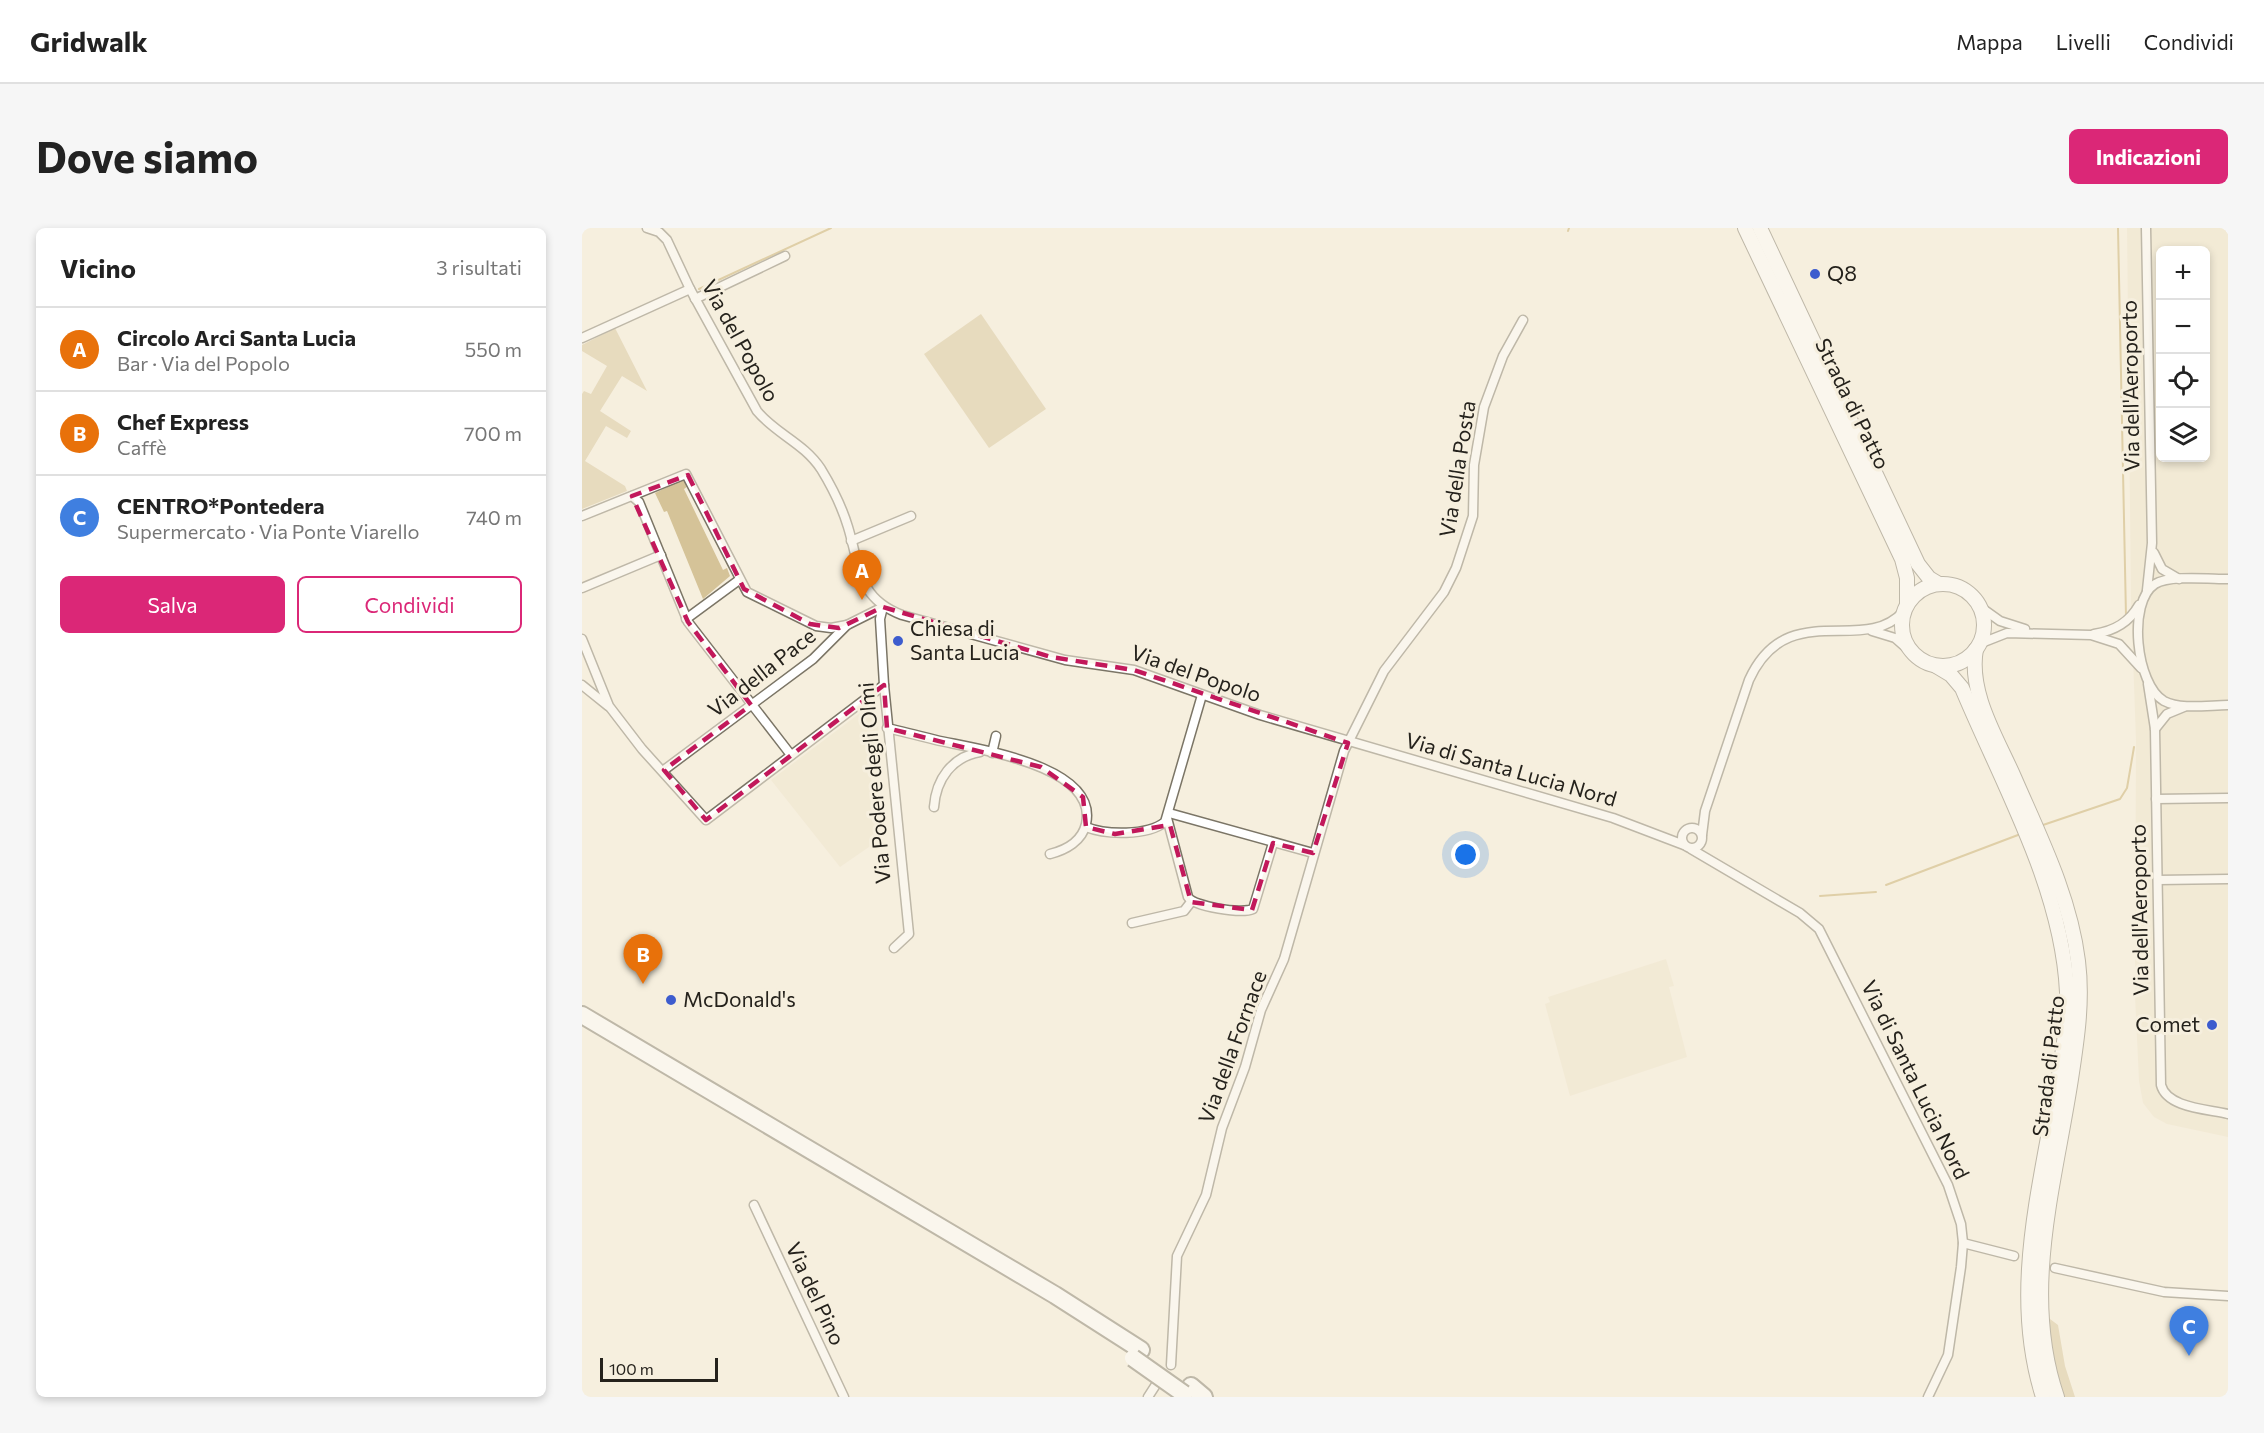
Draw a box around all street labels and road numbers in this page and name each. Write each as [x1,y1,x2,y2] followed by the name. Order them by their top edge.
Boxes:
[698,275,785,406] street label: Via del Popolo
[2116,300,2143,472] street label: Via dell'Aeroporto
[1811,334,1896,473] street label: Strada di Patto
[1433,399,1480,539] street label: Via della Posta
[702,622,820,721] street label: Via della Pace
[1128,639,1265,706] street label: Via del Popolo
[852,681,895,885] street label: Via Podere degli Olmi
[1403,726,1620,811] street label: Via di Santa Lucia Nord
[2125,824,2152,996] street label: Via dell'Aeroporto
[1192,967,1271,1126] street label: Via della Fornace
[1857,976,1975,1183] street label: Via di Santa Lucia Nord
[2026,994,2069,1138] street label: Strada di Patto
[782,1238,851,1349] street label: Via del Pino

